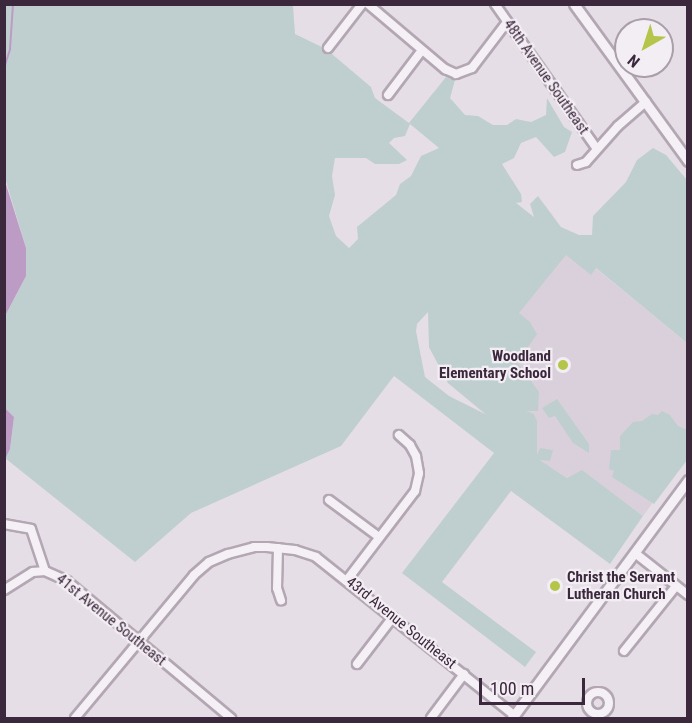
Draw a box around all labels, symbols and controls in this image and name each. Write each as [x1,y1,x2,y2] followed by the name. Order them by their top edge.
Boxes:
[500,16,592,138] street label: 48th Avenue Southeast
[614,18,674,78] north arrow
[624,50,643,71] text: N
[439,347,551,382] place label: Woodland Elementary School
[556,358,570,372] marker: Woodland Elementary School
[567,568,675,603] place label: Christ the Servant Lutheran Church
[53,570,169,670] street label: 41st Avenue Southeast
[342,573,460,673] street label: 43rd Avenue Southeast
[548,579,562,593] marker: Christ the Servant Lutheran Church
[482,666,588,704] scale bar
[490,678,534,699] text: 100 m

